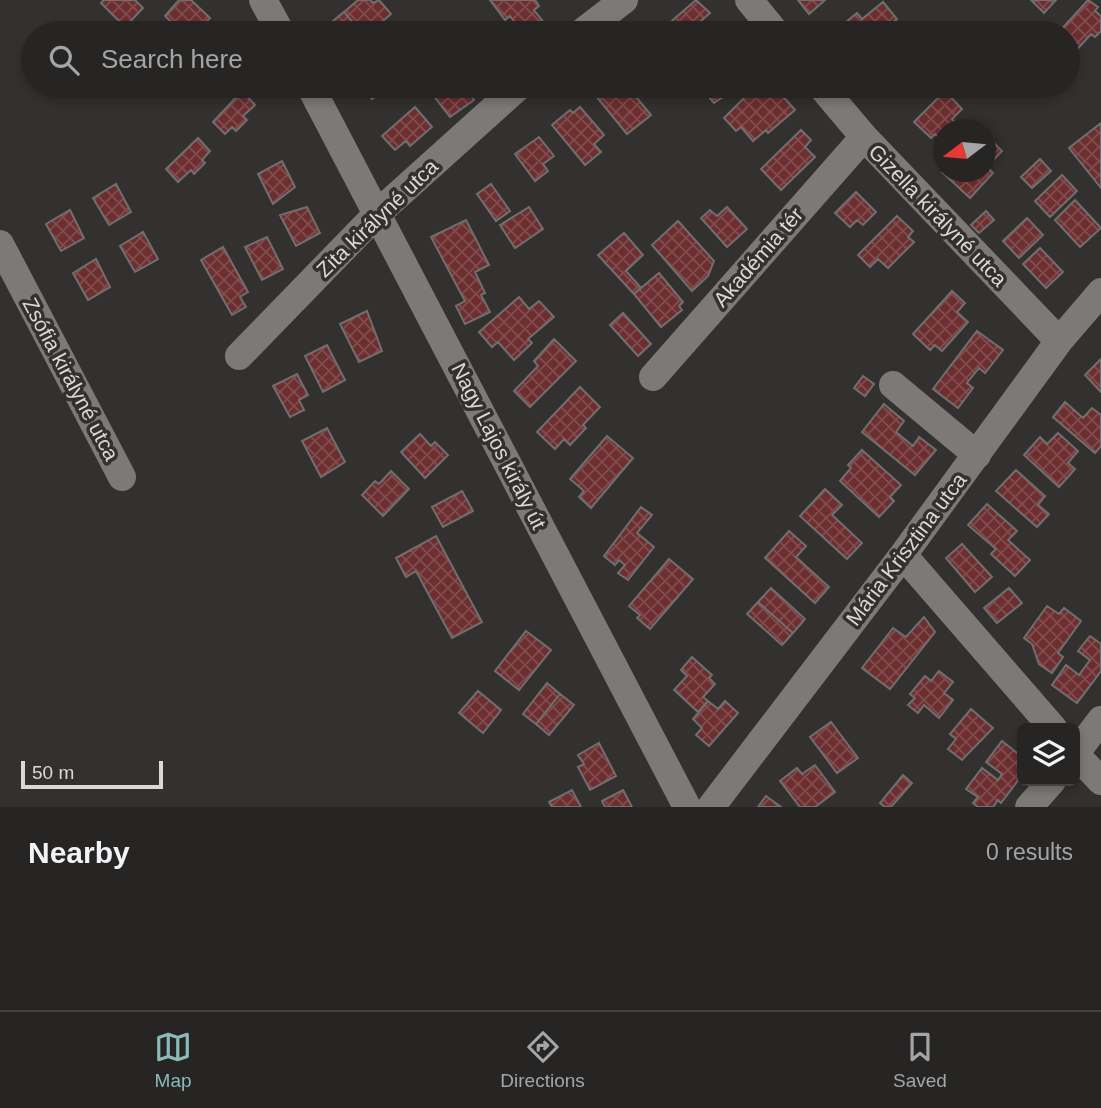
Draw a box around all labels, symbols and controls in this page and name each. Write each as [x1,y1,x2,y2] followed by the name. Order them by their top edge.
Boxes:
[21,21,1080,98] search box
[45,41,83,79] icon: search
[101,44,243,74] text: Search here
[933,119,996,182] north arrow
[864,139,1012,291] street label: Gizella királyné utca
[312,154,442,281] street label: Zita királyné utca
[709,203,807,311] street label: Akadémia tér
[18,294,124,465] street label: Zsófia királyné utca
[447,359,551,533] street label: Nagy Lajos király út
[841,468,971,630] street label: Mária Krisztina utca
[1017,723,1080,786] map controls
[1017,723,1080,786] button: layers
[21,758,163,790] scale bar
[32,762,74,783] text: 50 m
[28,836,130,869] text: Nearby
[986,839,1073,865] text: 0 results
[154,1028,192,1092] tab: Map
[500,1028,585,1092] tab: Directions
[893,1028,947,1092] tab: Saved

